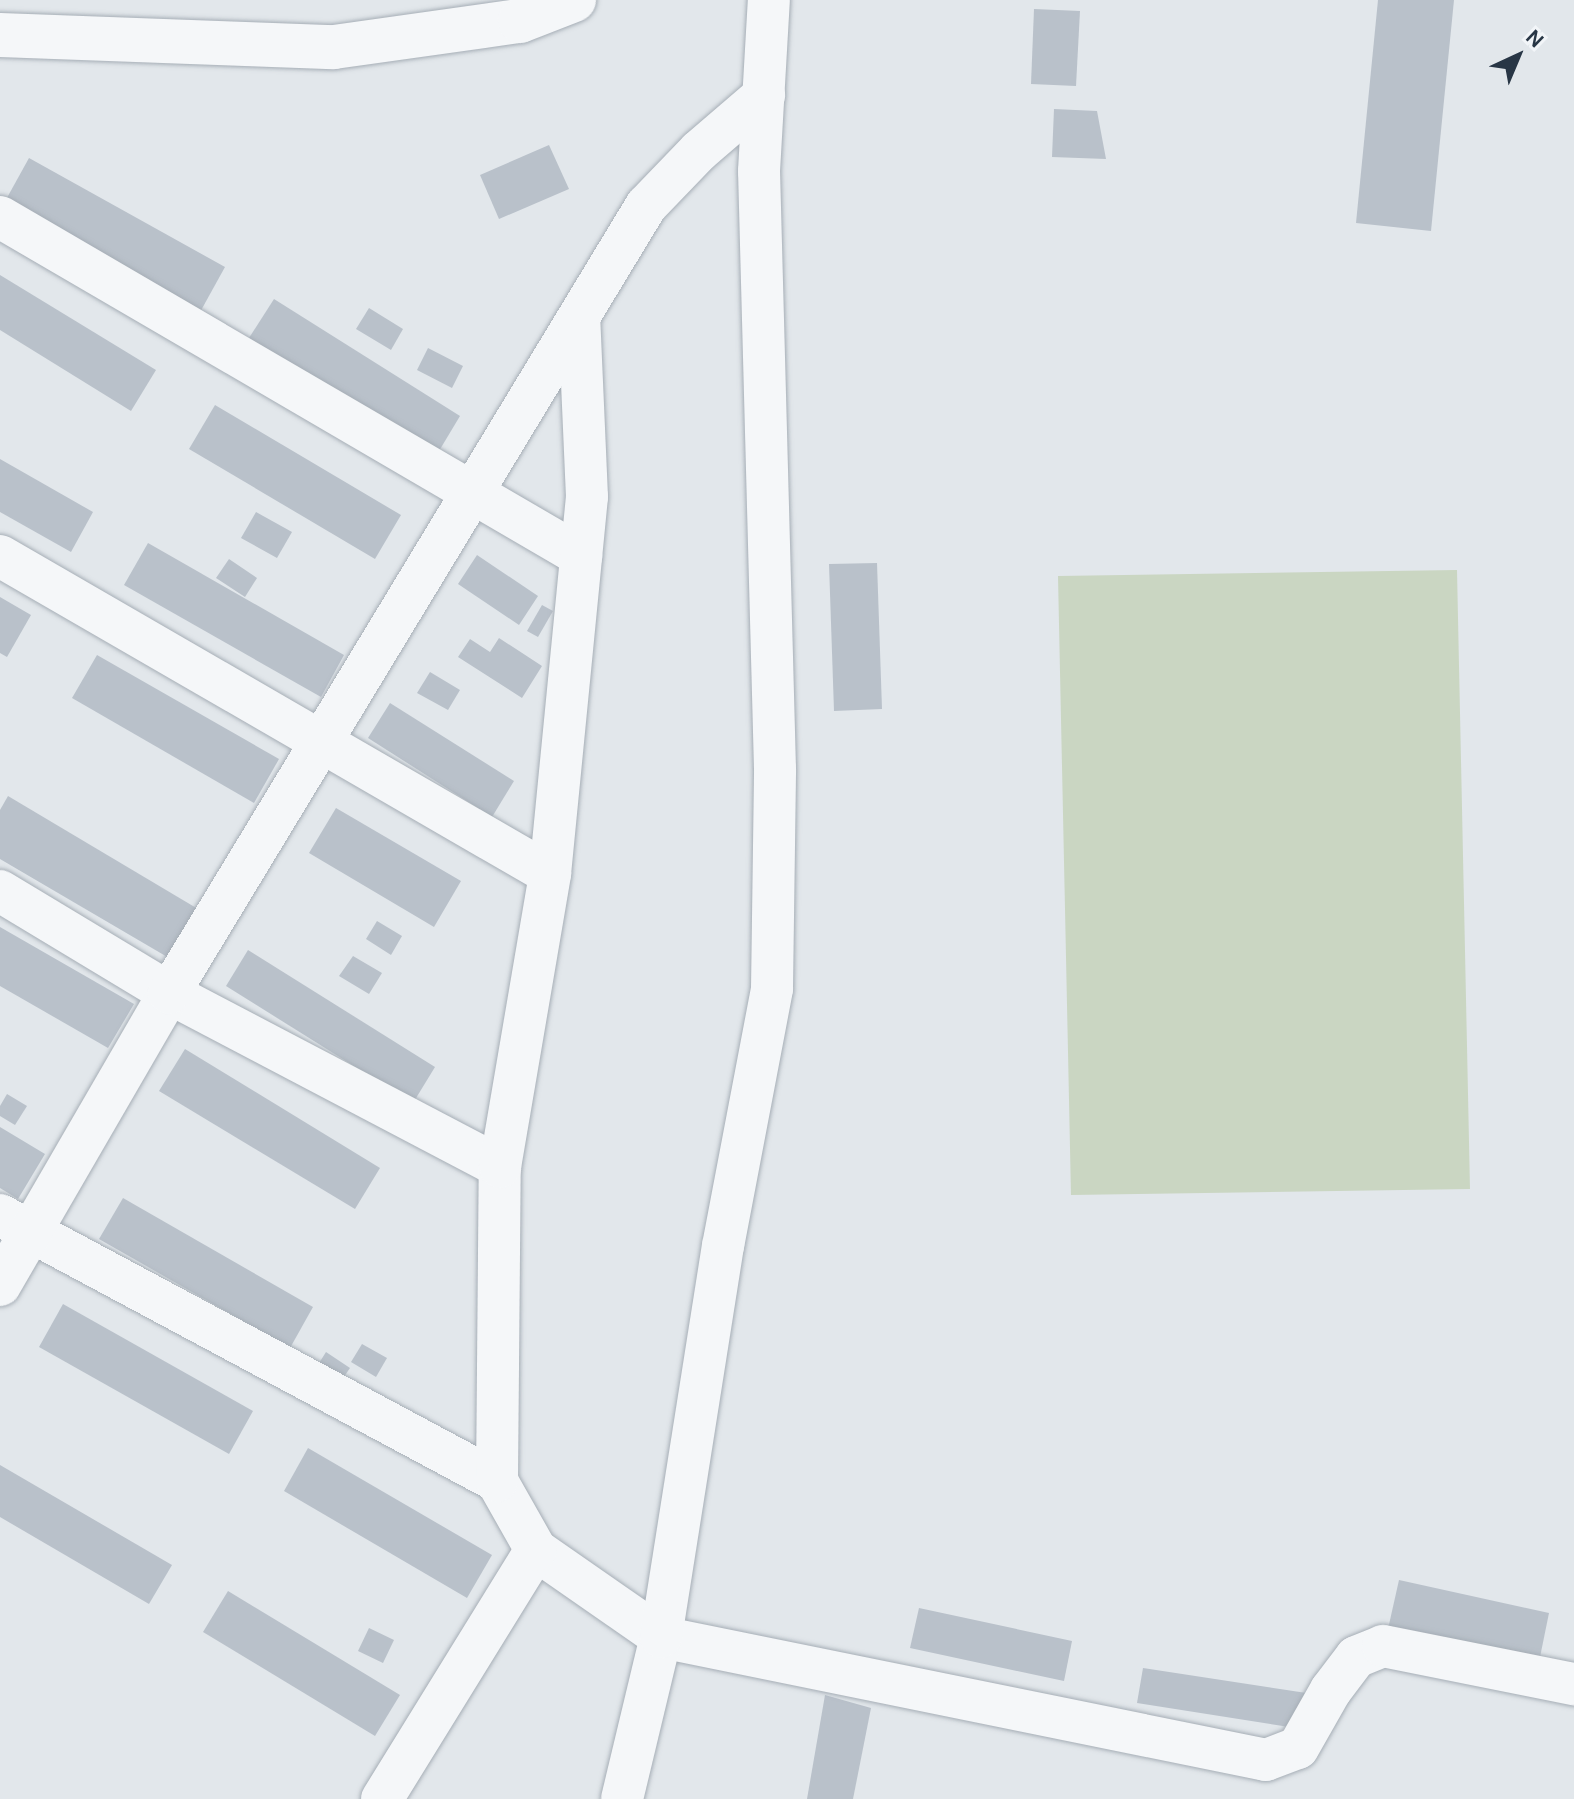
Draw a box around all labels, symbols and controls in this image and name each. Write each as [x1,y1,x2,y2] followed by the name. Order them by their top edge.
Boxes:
[1478,16,1558,96] north arrow
[1520,24,1549,54] text: N

